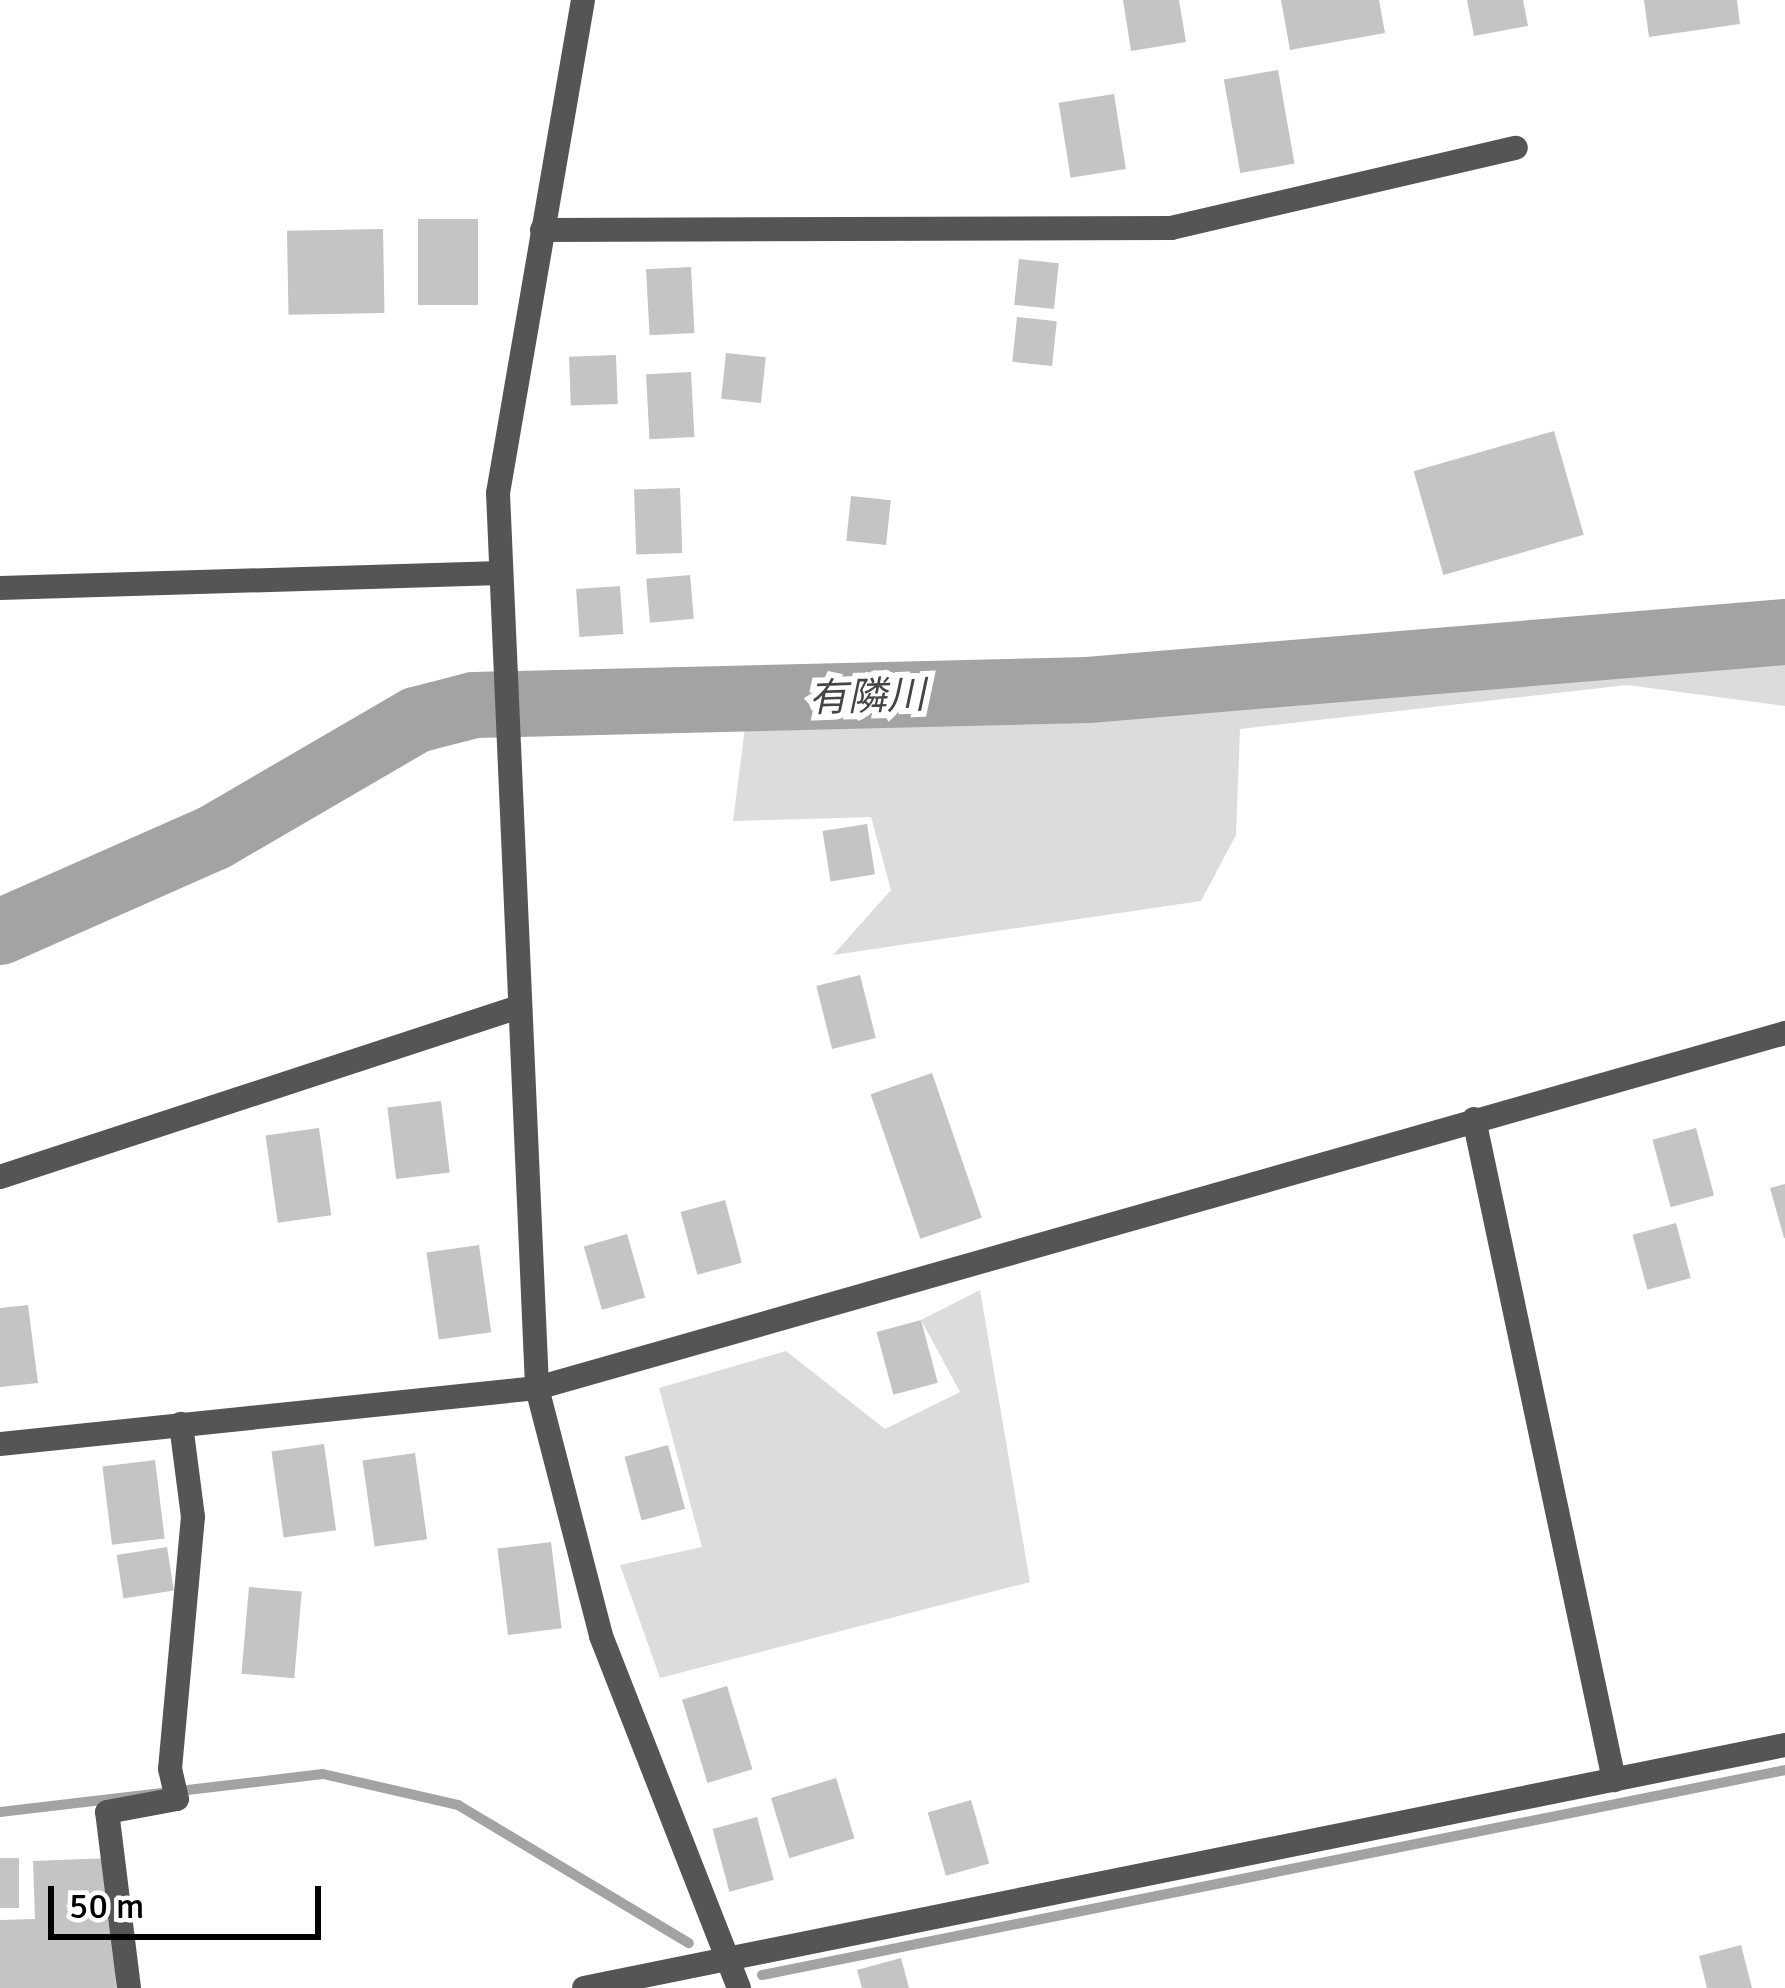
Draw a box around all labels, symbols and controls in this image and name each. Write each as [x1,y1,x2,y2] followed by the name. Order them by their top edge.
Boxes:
[808,672,926,722] water label: 有隣川
[54,1862,327,1936] scale bar
[69,1884,145,1929] text: 50 m

